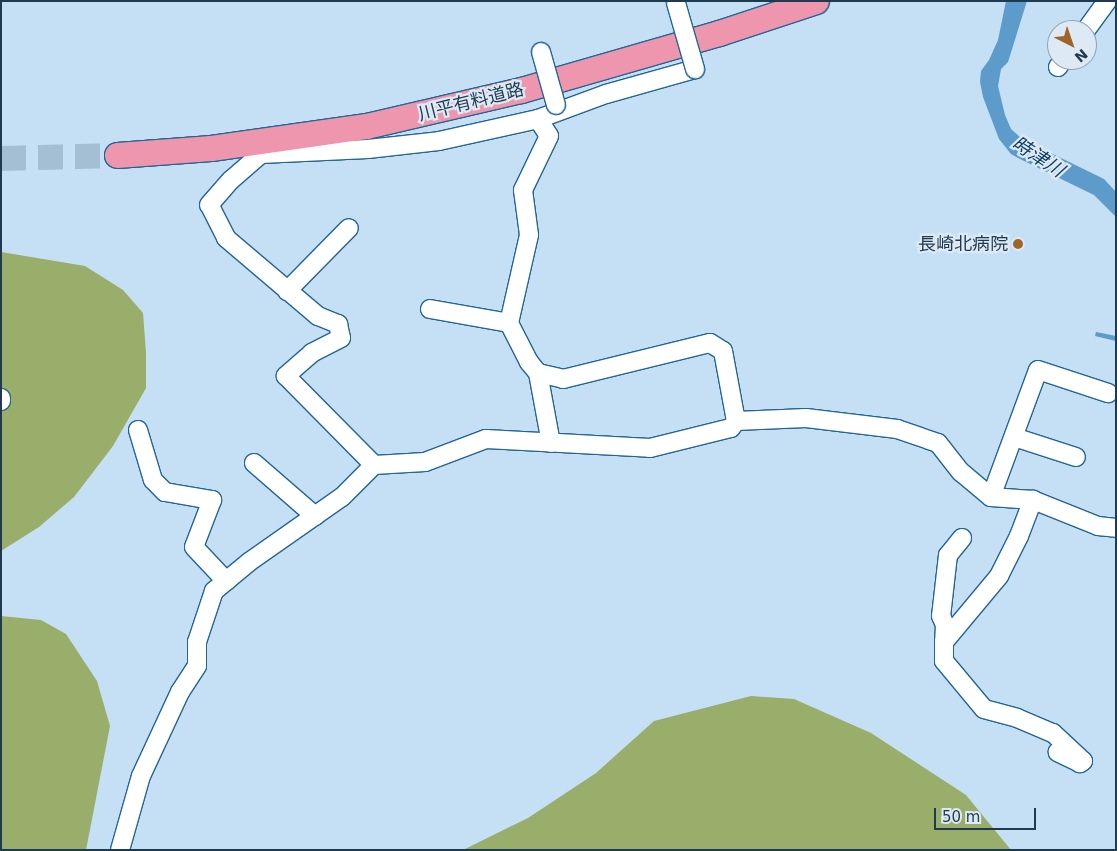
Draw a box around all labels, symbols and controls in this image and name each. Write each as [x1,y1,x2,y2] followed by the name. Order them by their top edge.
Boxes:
[1047,20,1097,70] north arrow
[1072,46,1091,65] text: N
[416,78,526,126] street label: 川平有料道路
[1008,132,1068,182] water label: 時津川
[918,233,1008,255] place label: 長崎北病院
[1012,238,1024,250] marker: 長崎北病院
[937,798,1040,830] scale bar
[942,808,980,826] text: 50 m

